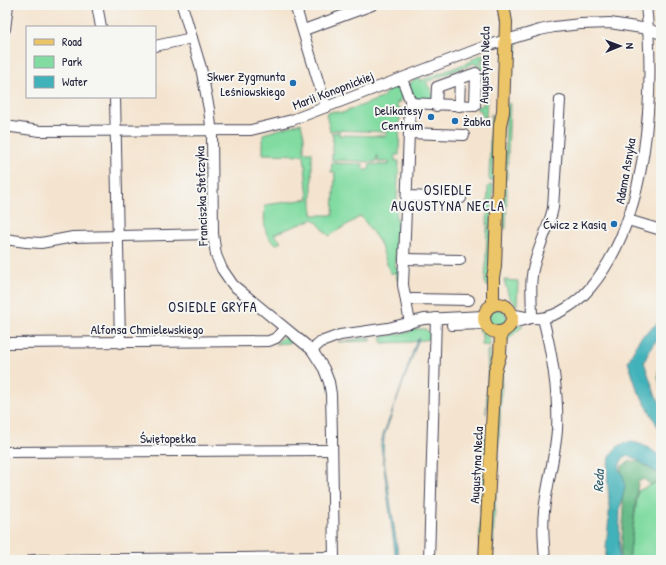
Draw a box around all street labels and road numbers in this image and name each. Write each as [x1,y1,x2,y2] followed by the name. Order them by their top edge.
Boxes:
[474,26,494,104] street label: Augustyna Necla
[290,66,376,114] street label: Marii Konopnickiej
[610,137,640,205] street label: Adama Asnyka
[190,146,212,247] street label: Franciszka Stefczyka
[91,320,203,338] street label: Alfonsa Chmielewskiego
[465,426,487,504] street label: Augustyna Necla
[140,429,196,447] street label: Świętopełka

